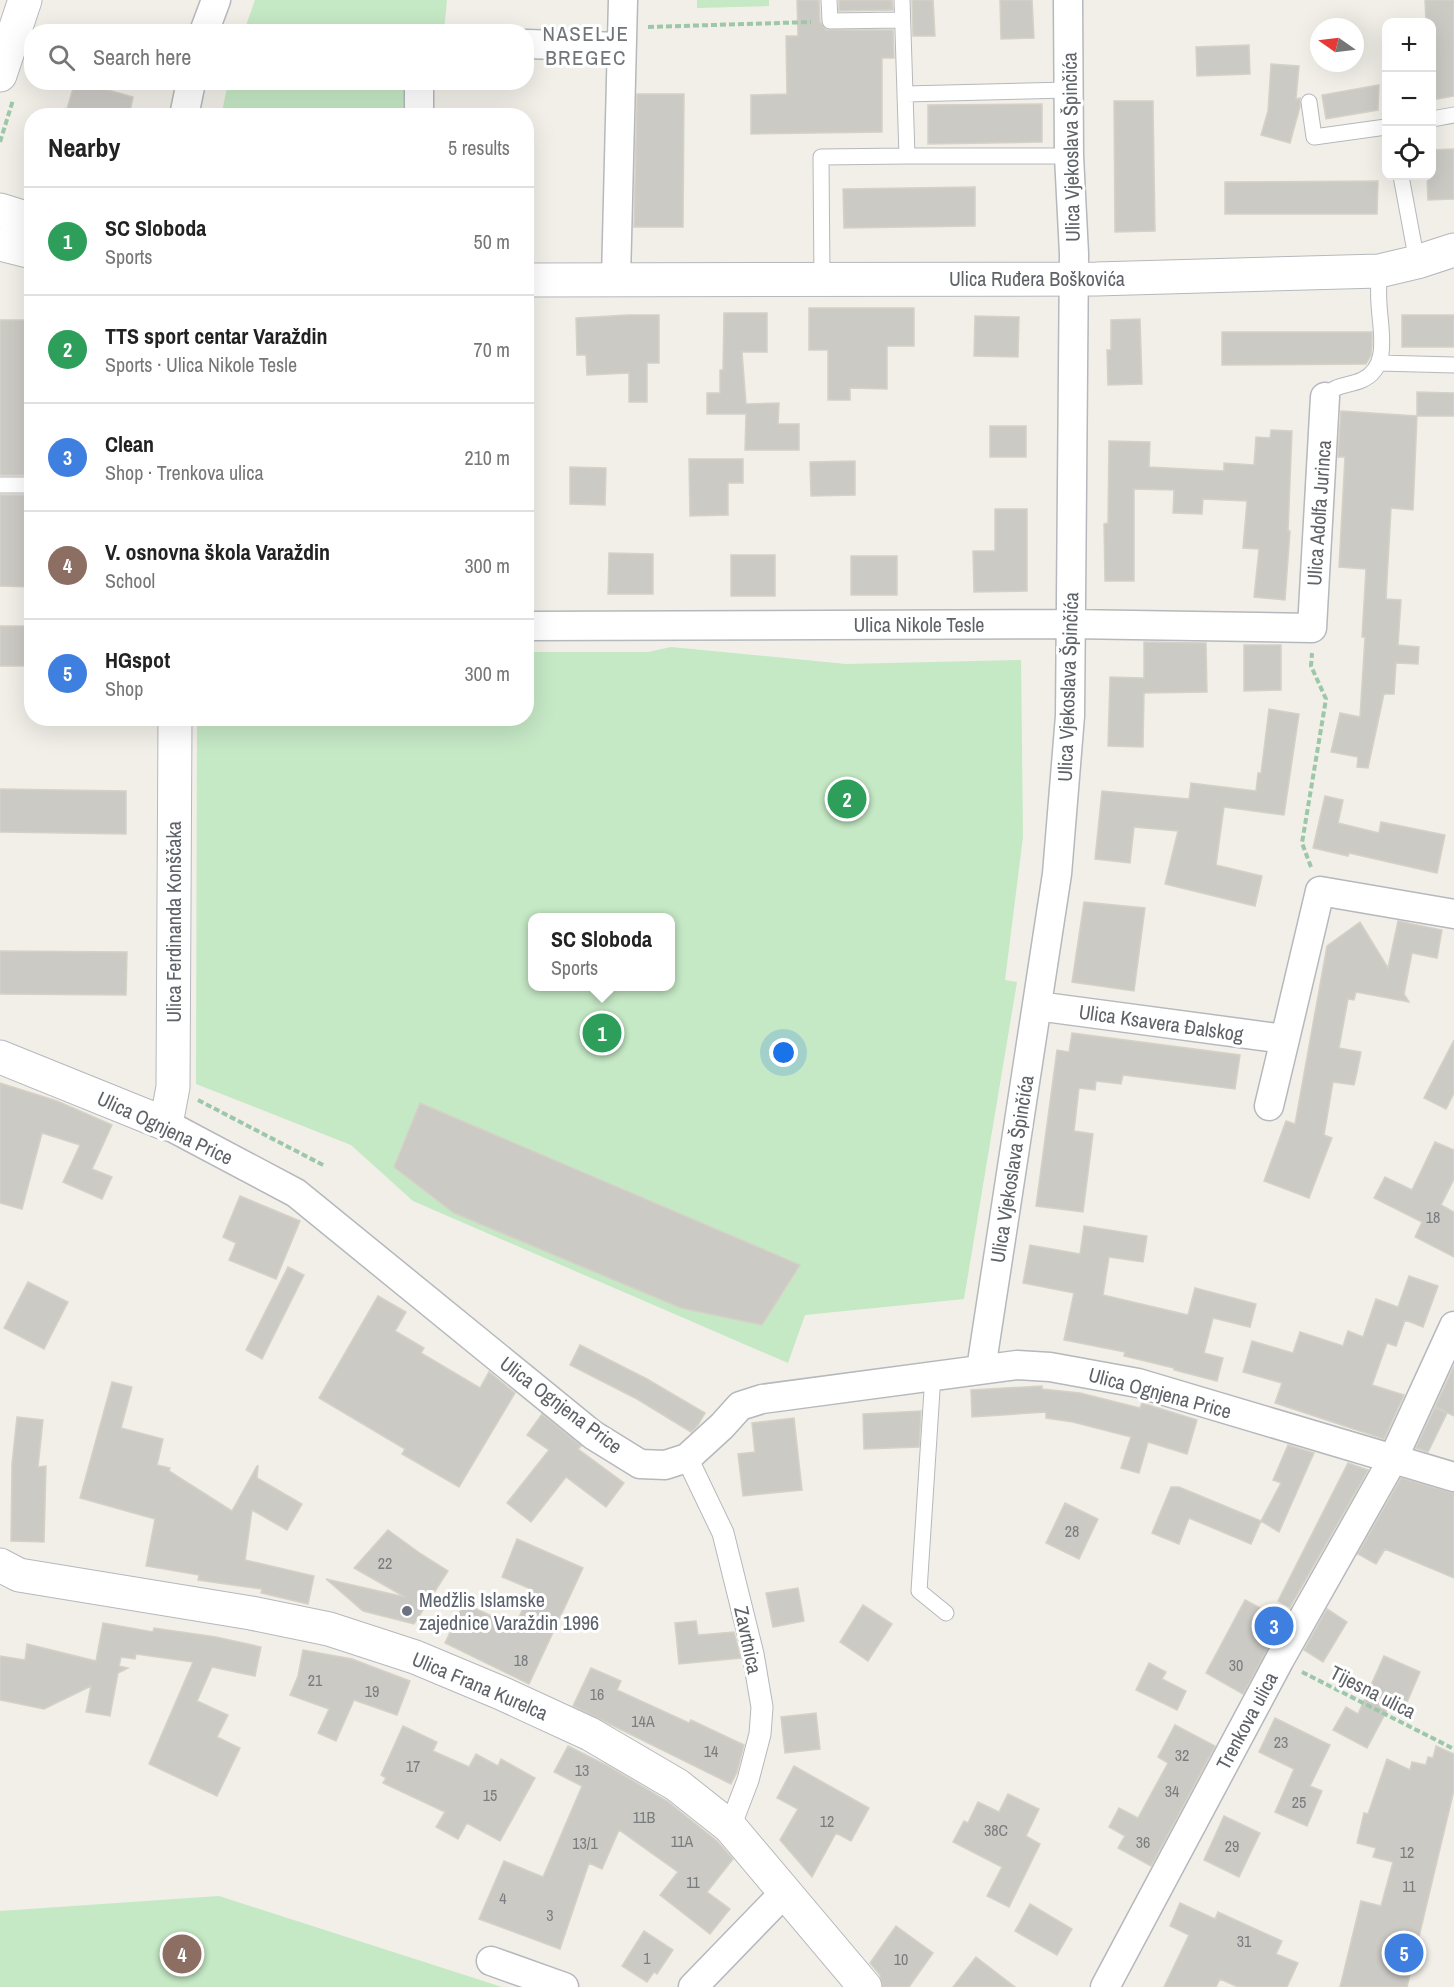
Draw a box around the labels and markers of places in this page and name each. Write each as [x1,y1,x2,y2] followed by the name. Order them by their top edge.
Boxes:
[828,776,866,822] pin: 2
[582,1010,622,1056] pin: 1
[419,1586,599,1636] place label: Medžlis Islamske zajednice Varaždin 1996
[400,1604,414,1618] marker: Medžlis Islamske zajednice Varaždin 1996
[1254,1604,1294,1648] pin: 3
[1384,1930,1424,1976] pin: 5
[162,1932,201,1976] pin: 4

